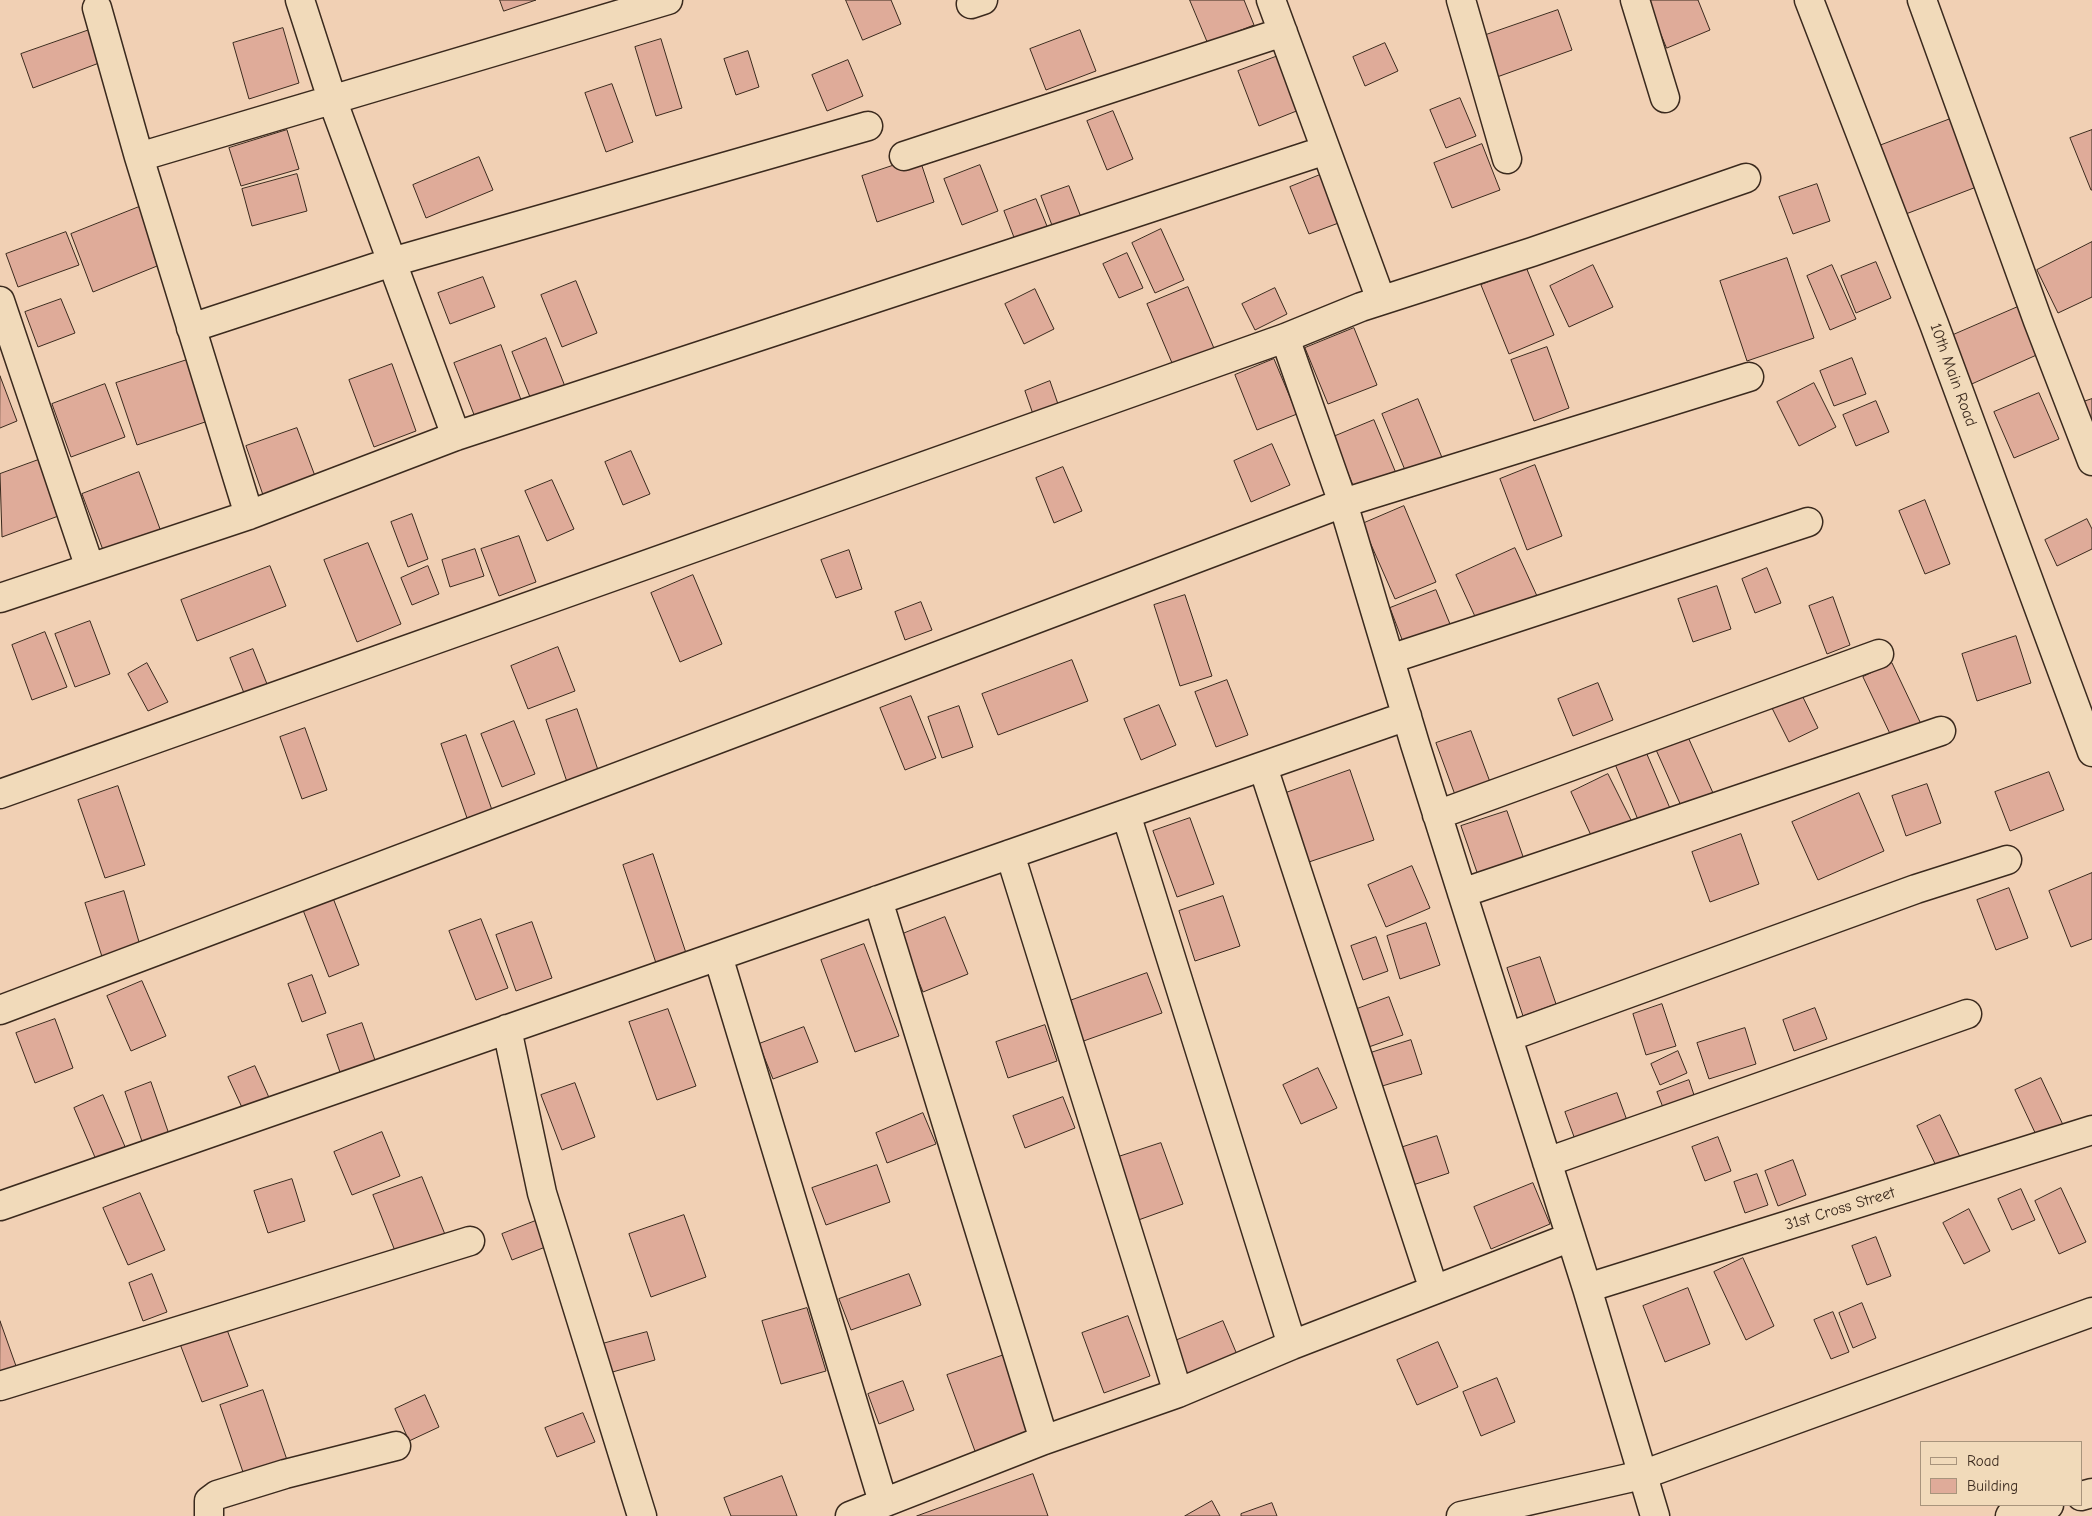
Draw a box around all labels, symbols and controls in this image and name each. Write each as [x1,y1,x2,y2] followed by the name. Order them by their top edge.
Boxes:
[1925,321,1981,429] street label: 10th Main Road
[1783,1183,1897,1235] street label: 31st Cross Street
[1920,1441,2082,1506] legend
[1967,1452,1999,1470] text: Road
[1967,1477,2018,1495] text: Building

